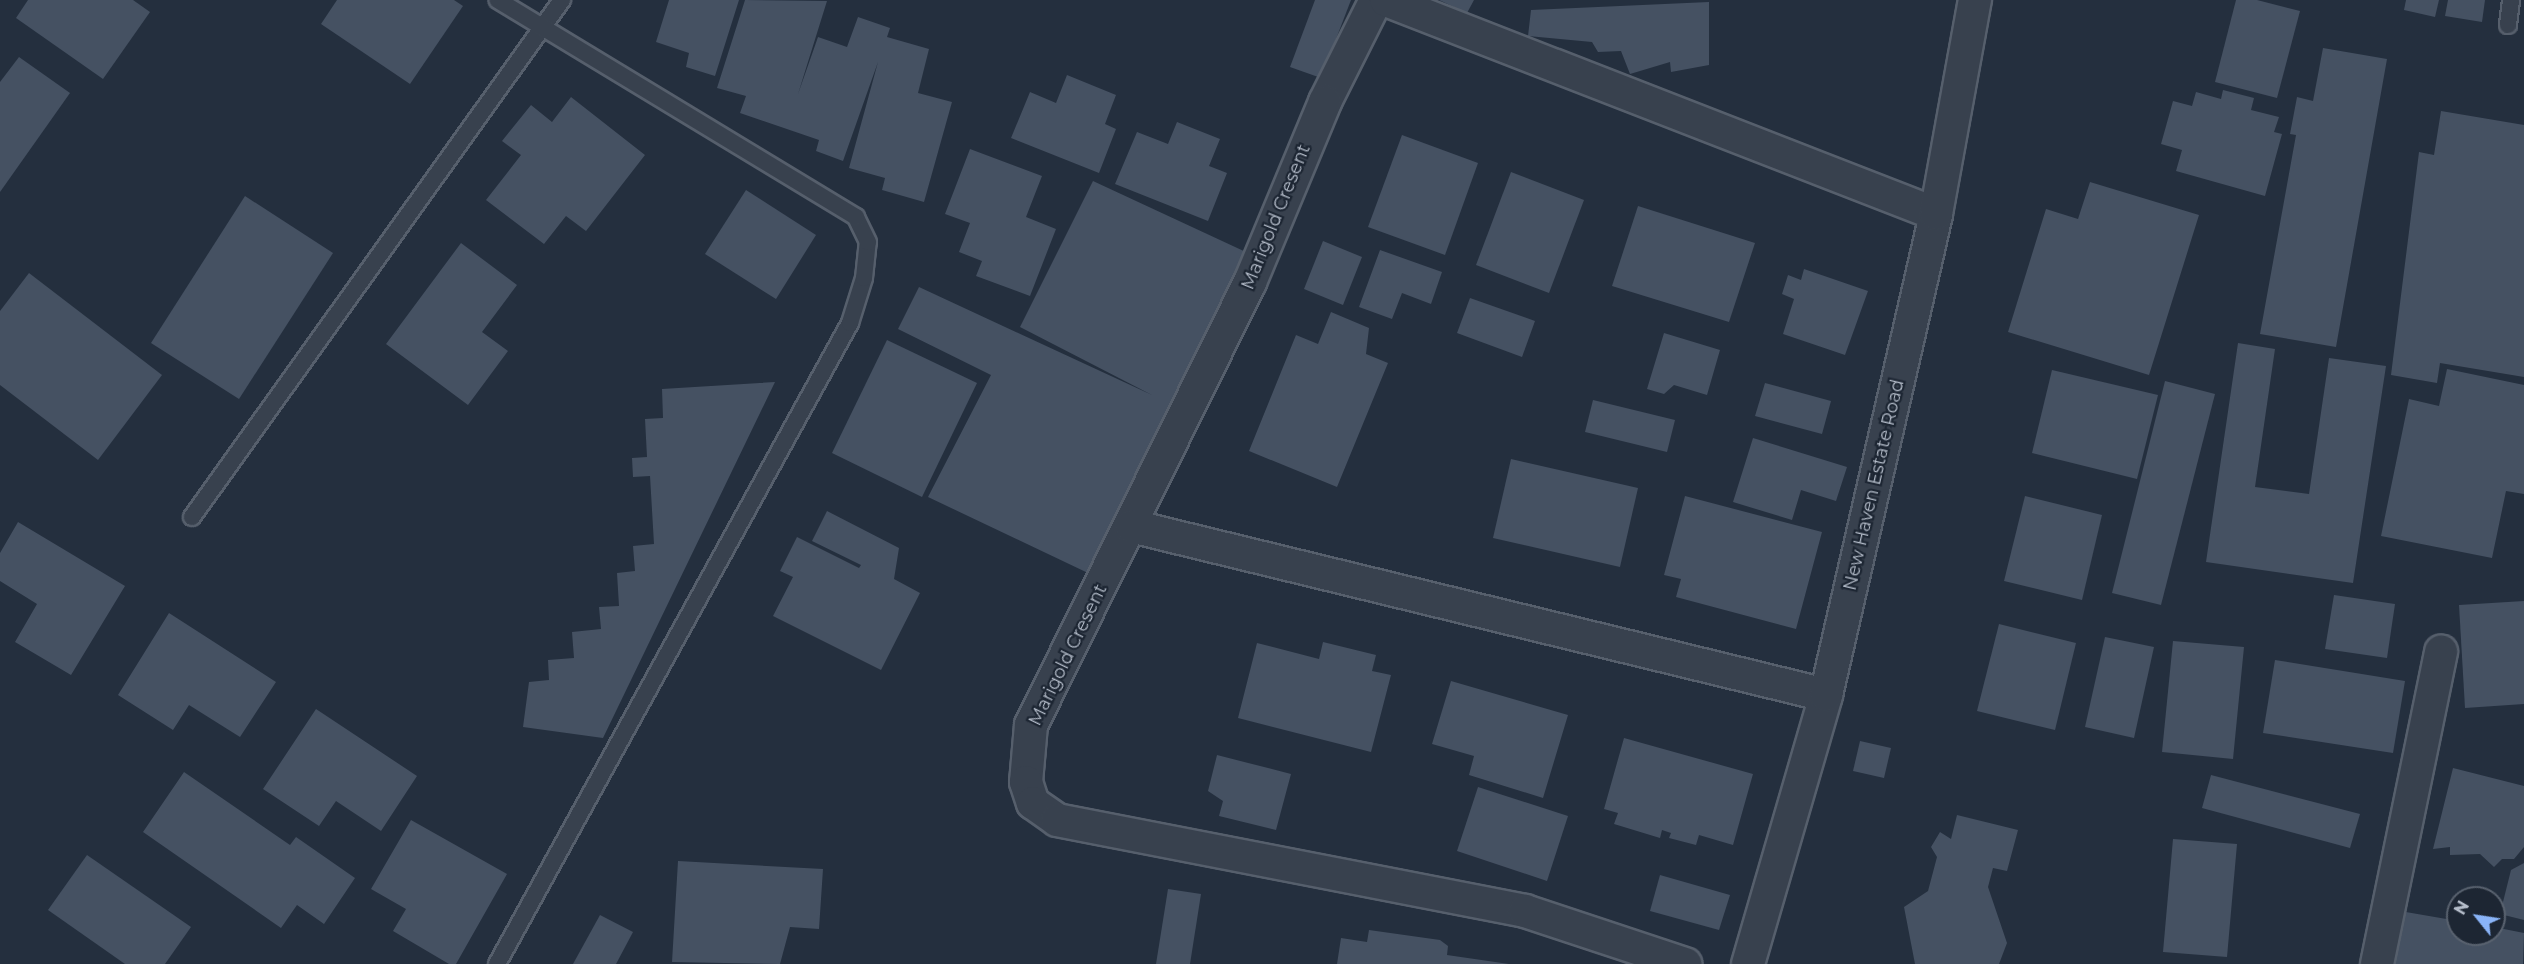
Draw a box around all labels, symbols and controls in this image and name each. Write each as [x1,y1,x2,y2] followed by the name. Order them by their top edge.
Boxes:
[1237,141,1315,293] street label: Marigold Cresent
[1839,377,1909,593] street label: New Haven Estate Road
[1024,581,1112,729] street label: Marigold Cresent
[2446,886,2506,946] north arrow
[2450,897,2473,918] text: N

